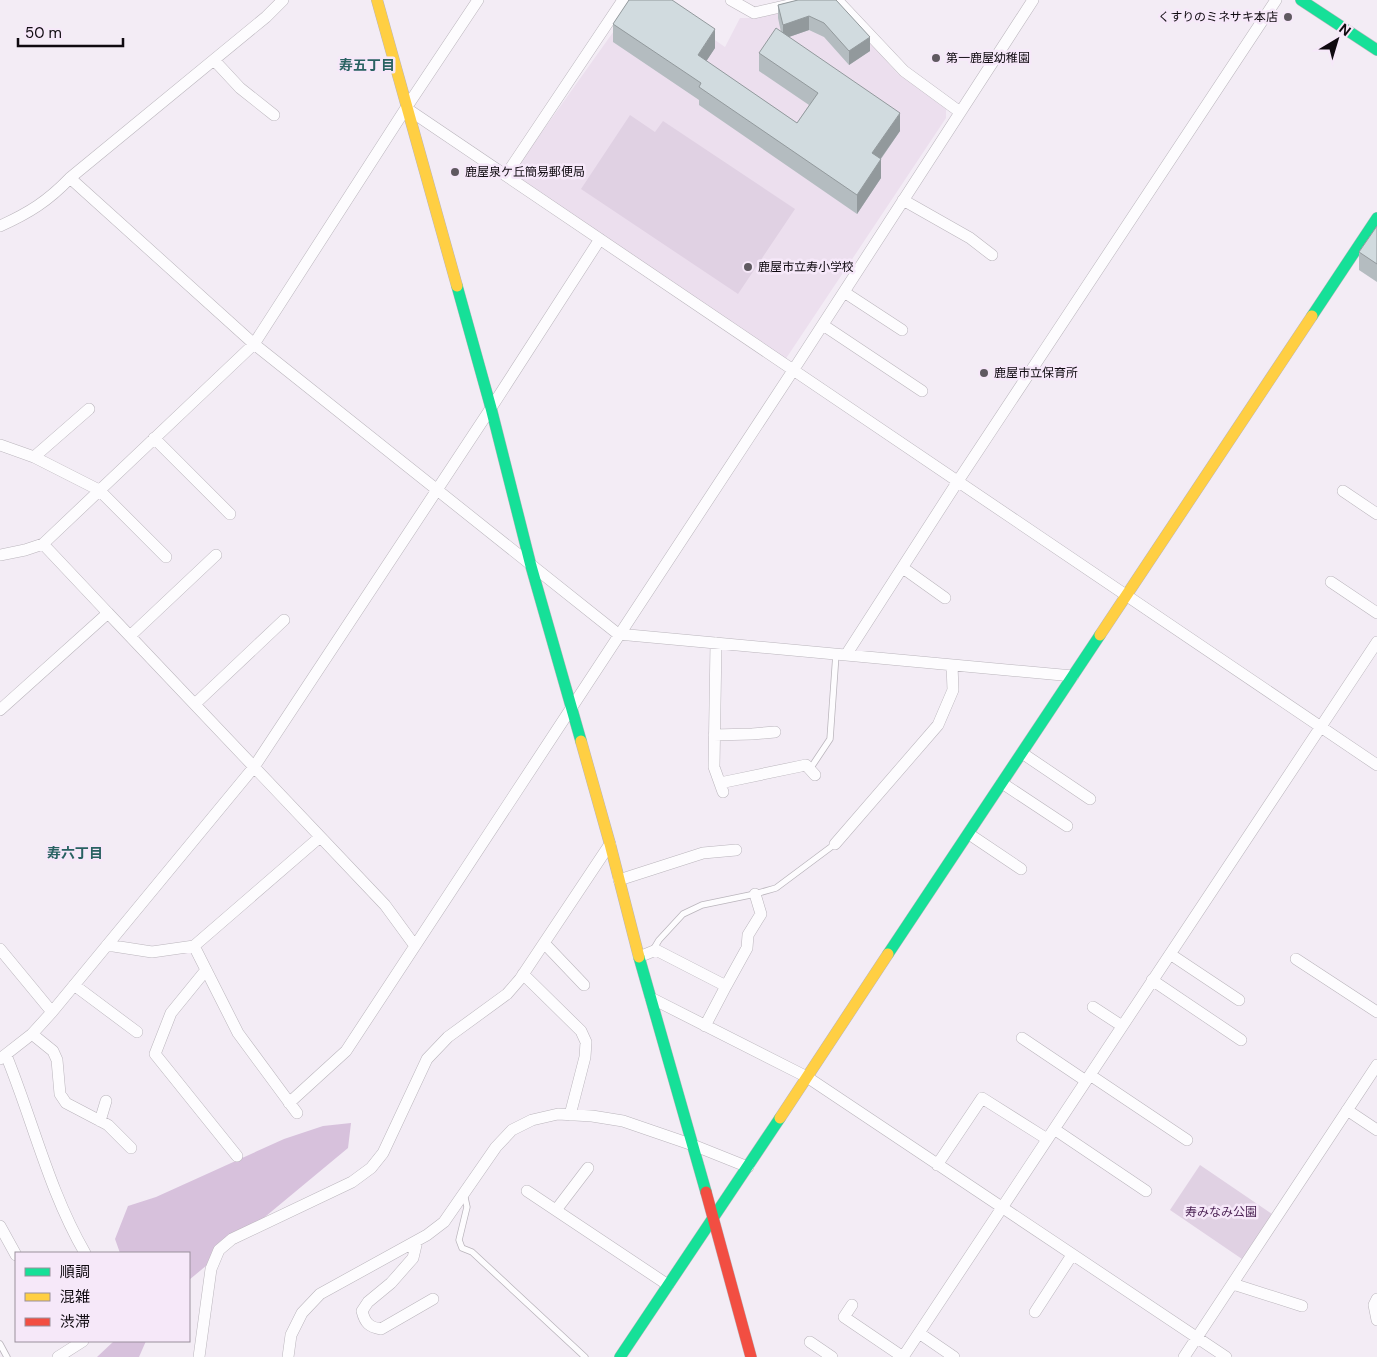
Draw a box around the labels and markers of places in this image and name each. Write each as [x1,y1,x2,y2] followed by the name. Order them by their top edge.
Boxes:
[1158,9,1278,25] place label: くすりのミネサキ本店
[1282,11,1294,23] marker: くすりのミネサキ本店
[946,50,1030,66] place label: 第一鹿屋幼稚園
[930,52,942,64] marker: 第一鹿屋幼稚園
[465,164,585,180] place label: 鹿屋泉ケ丘簡易郵便局
[449,166,461,178] marker: 鹿屋泉ケ丘簡易郵便局
[758,259,854,275] place label: 鹿屋市立寿小学校
[742,261,754,273] marker: 鹿屋市立寿小学校
[994,365,1078,381] place label: 鹿屋市立保育所
[978,367,990,379] marker: 鹿屋市立保育所

